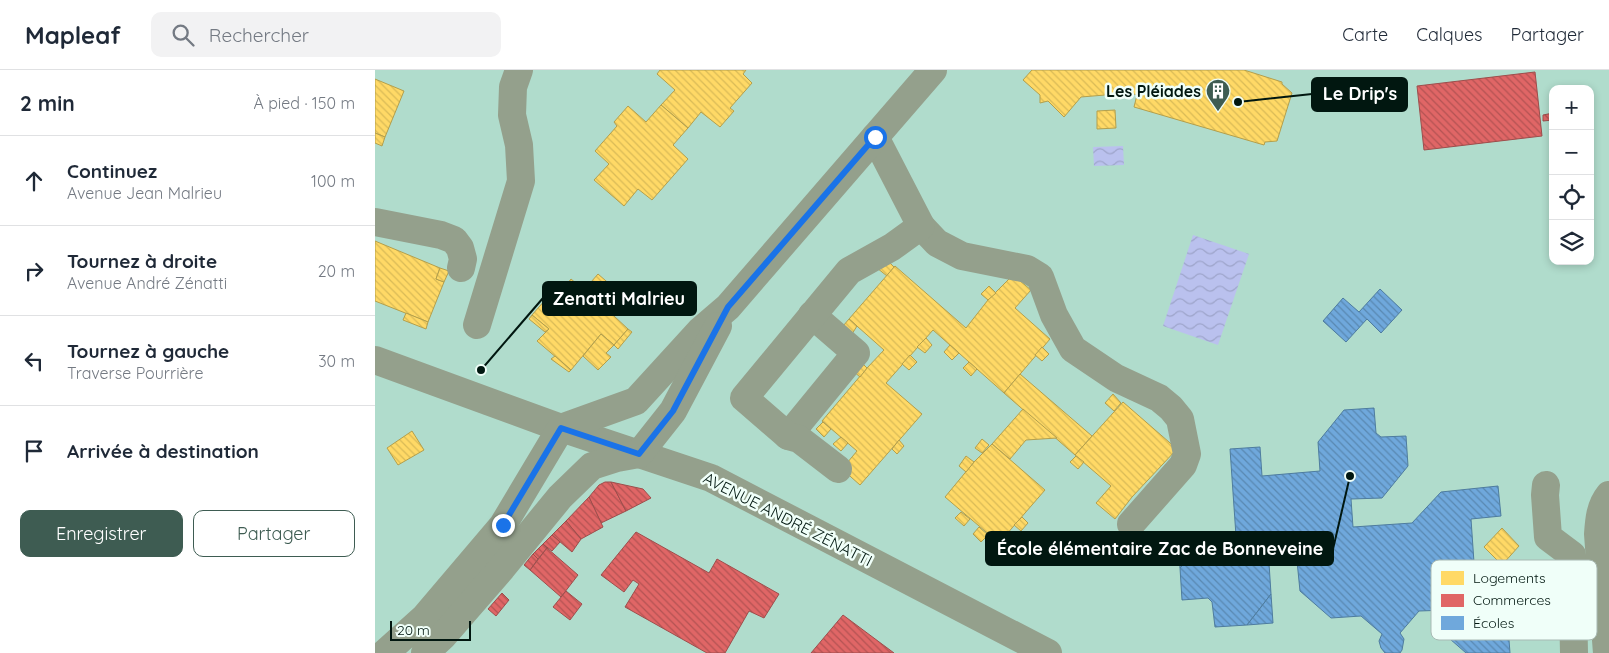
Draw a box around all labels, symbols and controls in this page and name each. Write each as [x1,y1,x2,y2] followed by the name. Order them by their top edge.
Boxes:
[151,12,501,57] search box
[25,20,121,50] text: Mapleaf
[169,21,197,49] icon: search
[209,23,309,47] text: Rechercher
[1342,23,1388,46] text: Carte
[1416,23,1483,46] text: Calques
[1511,23,1584,46] text: Partager
[1205,78,1231,112] building icon: Les Pléiades
[1312,78,1407,111] callout: Le Drip's
[1106,81,1201,101] place label: Les Pléiades
[1323,82,1398,105] text: Le Drip's
[1549,85,1594,265] map controls
[1549,85,1594,130] button: +
[20,90,75,116] text: 2 min
[253,93,355,113] text: À pied · 150 m
[864,126,887,149] route start
[1549,130,1594,175] button: −
[67,159,157,183] text: Continuez
[20,167,48,195] icon: ahead
[311,171,355,191] text: 100 m
[1549,175,1594,220] button: locate
[67,183,222,203] text: Avenue Jean Malrieu
[1549,220,1594,265] button: layers
[67,249,217,273] text: Tournez à droite
[20,257,48,285] icon: right
[318,261,355,281] text: 20 m
[67,273,227,293] text: Avenue André Zénatti
[543,282,696,315] callout: Zenatti Malrieu
[553,287,685,310] text: Zenatti Malrieu
[67,339,229,363] text: Tournez à gauche
[20,347,48,375] icon: left
[318,351,355,371] text: 30 m
[67,363,203,383] text: Traverse Pourrière
[20,437,48,465] icon: arrive
[67,439,259,463] text: Arrivée à destination
[700,468,876,570] street label: AVENUE ANDRÉ ZÉNATTI
[20,510,183,557] button: Enregistrer
[193,510,355,557] button: Partager
[492,514,515,537] route end
[986,532,1333,565] callout: École élémentaire Zac de Bonneveine
[997,537,1323,560] text: École élémentaire Zac de Bonneveine
[1431,560,1597,640] legend
[1473,569,1546,587] text: Logements
[1473,591,1551,609] text: Commerces
[1473,614,1514,632] text: Écoles
[390,618,471,641] scale bar
[397,621,430,639] text: 20 m

